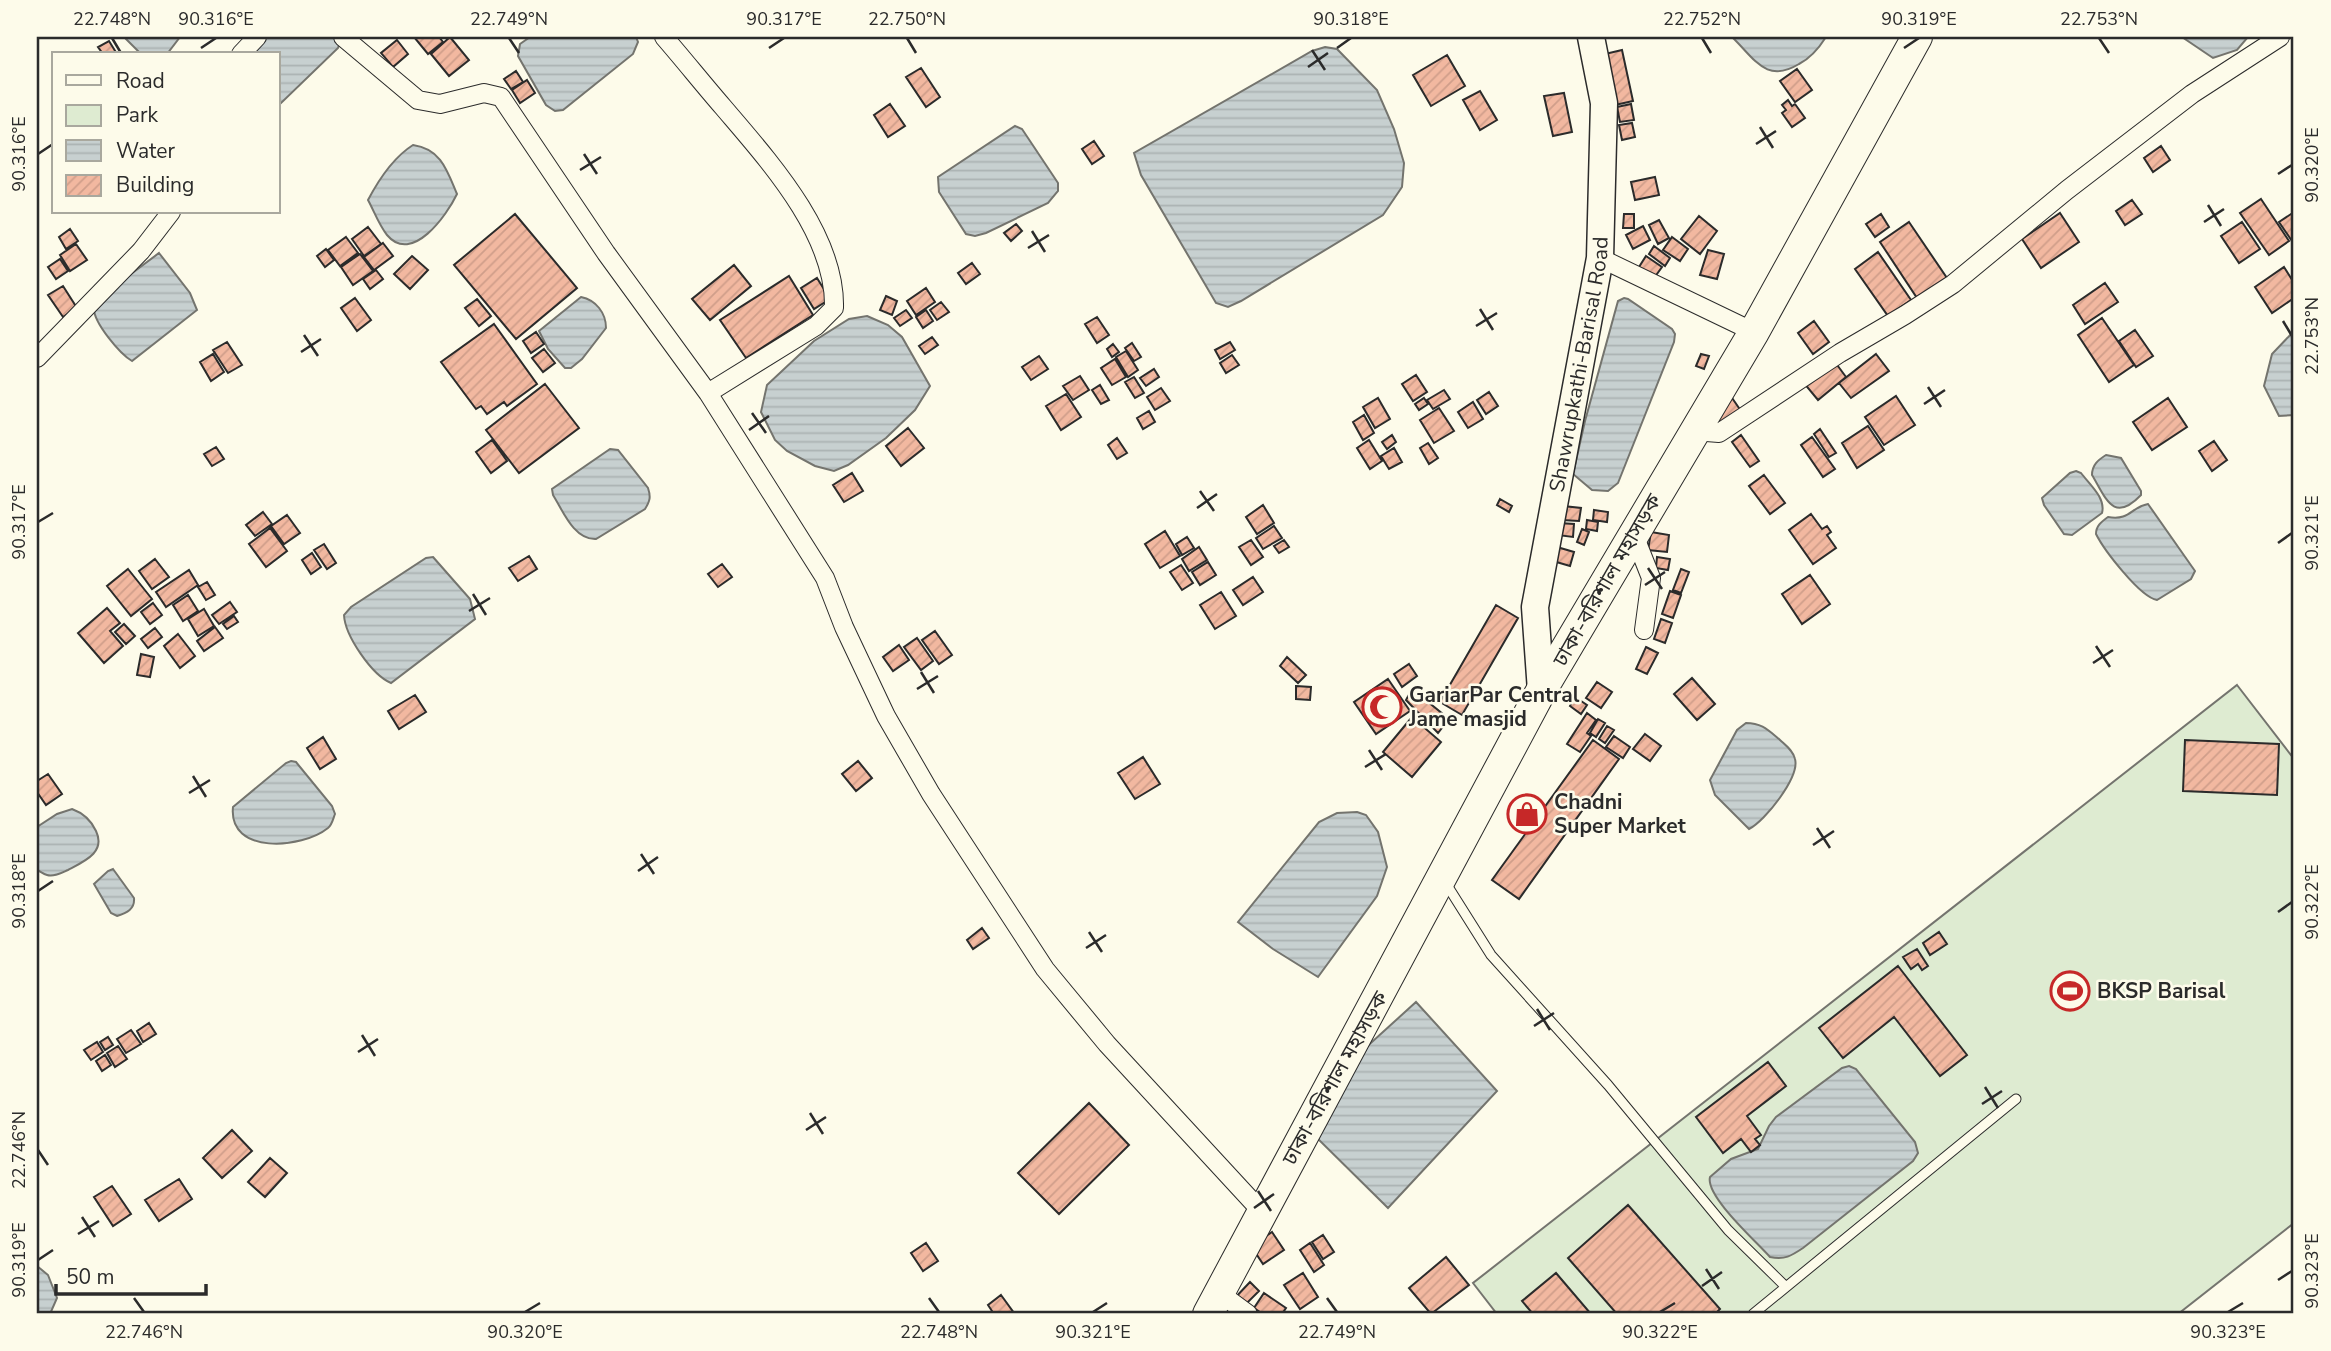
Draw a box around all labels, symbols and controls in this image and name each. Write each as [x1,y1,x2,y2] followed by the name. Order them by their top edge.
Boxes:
[73,7,151,31] text: 22.748°N
[178,7,254,31] text: 90.316°E
[470,7,548,31] text: 22.749°N
[746,7,822,31] text: 90.317°E
[868,7,946,31] text: 22.750°N
[1313,7,1389,31] text: 90.318°E
[1663,7,1741,31] text: 22.752°N
[1881,7,1957,31] text: 90.319°E
[2060,7,2138,31] text: 22.753°N
[52,52,280,214] legend
[116,67,165,95] text: Road
[116,101,158,129] text: Park
[7,116,31,192] text: 90.316°E
[2300,127,2324,203] text: 90.320°E
[116,137,175,165] text: Water
[116,171,194,199] text: Building
[1543,236,1615,494] street label: Shawrupkathi-Barisal Road
[2300,297,2324,375] text: 22.753°N
[7,484,31,560] text: 90.317°E
[1546,488,1668,672] street label: ঢাকা-বরিশাল মহাসড়ক
[2300,495,2324,571] text: 90.321°E
[1408,681,1580,733] place label: GariarPar Central Jame masjid
[1361,686,1403,728] mosque icon: GariarPar Central Jame masjid
[1554,788,1687,840] place label: Chadni Super Market
[1506,793,1548,835] shop icon: Chadni Super Market
[7,853,31,929] text: 90.318°E
[2300,864,2324,940] text: 90.322°E
[2049,970,2091,1012] sports icon: BKSP Barisal
[2097,977,2226,1005] place label: BKSP Barisal
[1275,985,1395,1171] street label: ঢাকা-বরিশাল মহাসড়ক
[7,1111,31,1189] text: 22.746°N
[7,1222,31,1298] text: 90.319°E
[2300,1233,2324,1309] text: 90.323°E
[56,1253,206,1297] scale bar
[66,1263,115,1291] text: 50 m
[105,1320,183,1344] text: 22.746°N
[487,1320,563,1344] text: 90.320°E
[900,1320,978,1344] text: 22.748°N
[1055,1320,1131,1344] text: 90.321°E
[1298,1320,1376,1344] text: 22.749°N
[1622,1320,1698,1344] text: 90.322°E
[2190,1320,2266,1344] text: 90.323°E

